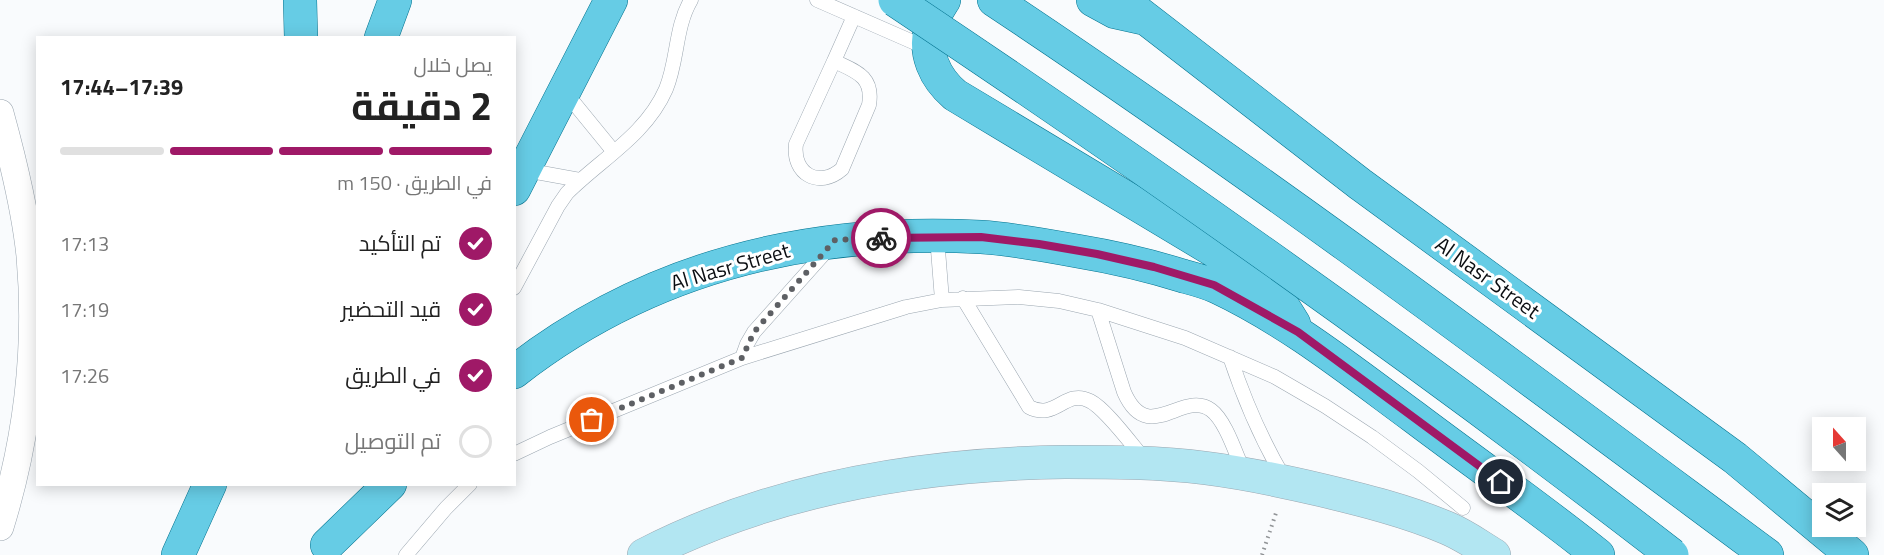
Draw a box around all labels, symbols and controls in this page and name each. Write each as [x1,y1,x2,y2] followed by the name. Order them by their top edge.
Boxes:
[413,49,492,80] text: يصل خلال
[60,70,183,104] text: 17:39–17:44
[351,76,492,135] text: 2 دقيقة
[337,167,492,198] text: في الطريق · 150 m
[851,208,911,268] courier
[865,222,898,255] icon: bike
[359,226,441,260] text: تم التأكيد
[459,227,492,260] icon: check
[60,228,109,259] text: 17:13
[1429,228,1547,326] street label: Al Nasr Street
[667,234,794,298] street label: Al Nasr Street
[341,292,441,326] text: قيد التحضير
[459,293,492,326] icon: check
[60,294,109,325] text: 17:19
[345,358,441,392] text: في الطريق
[459,359,492,392] icon: check
[60,360,109,391] text: 17:26
[566,394,617,445] pin
[575,403,608,436] icon: bag
[1812,417,1866,471] north arrow
[1812,417,1866,537] map controls
[345,424,441,458] text: تم التوصيل
[1475,456,1526,507] pin
[1484,465,1517,498] icon: home
[1812,483,1866,537] button: layers

